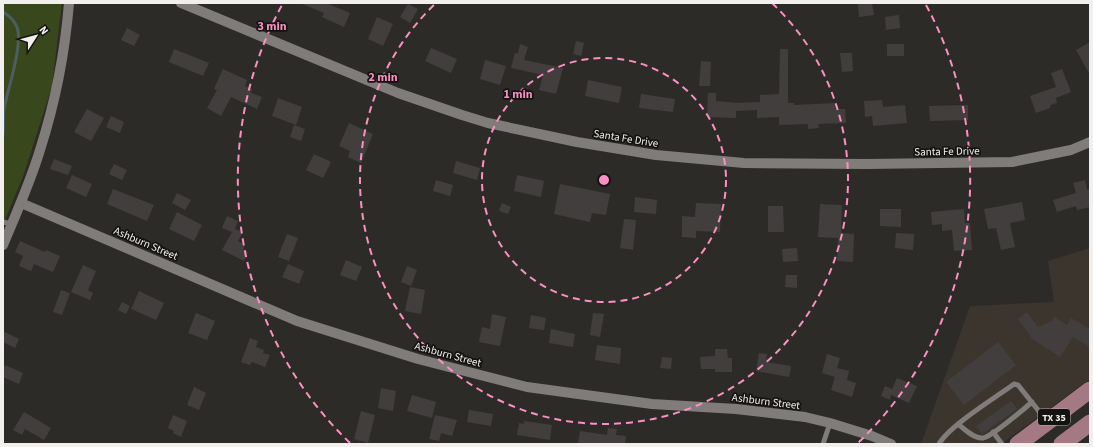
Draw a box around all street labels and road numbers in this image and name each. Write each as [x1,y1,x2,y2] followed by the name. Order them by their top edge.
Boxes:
[592,126,660,151] street label: Santa Fe Drive
[914,143,980,160] street label: Santa Fe Drive
[111,223,181,264] street label: Ashburn Street
[413,338,483,371] street label: Ashburn Street
[731,390,801,413] street label: Ashburn Street
[1038,409,1070,425] road number: TX 35

